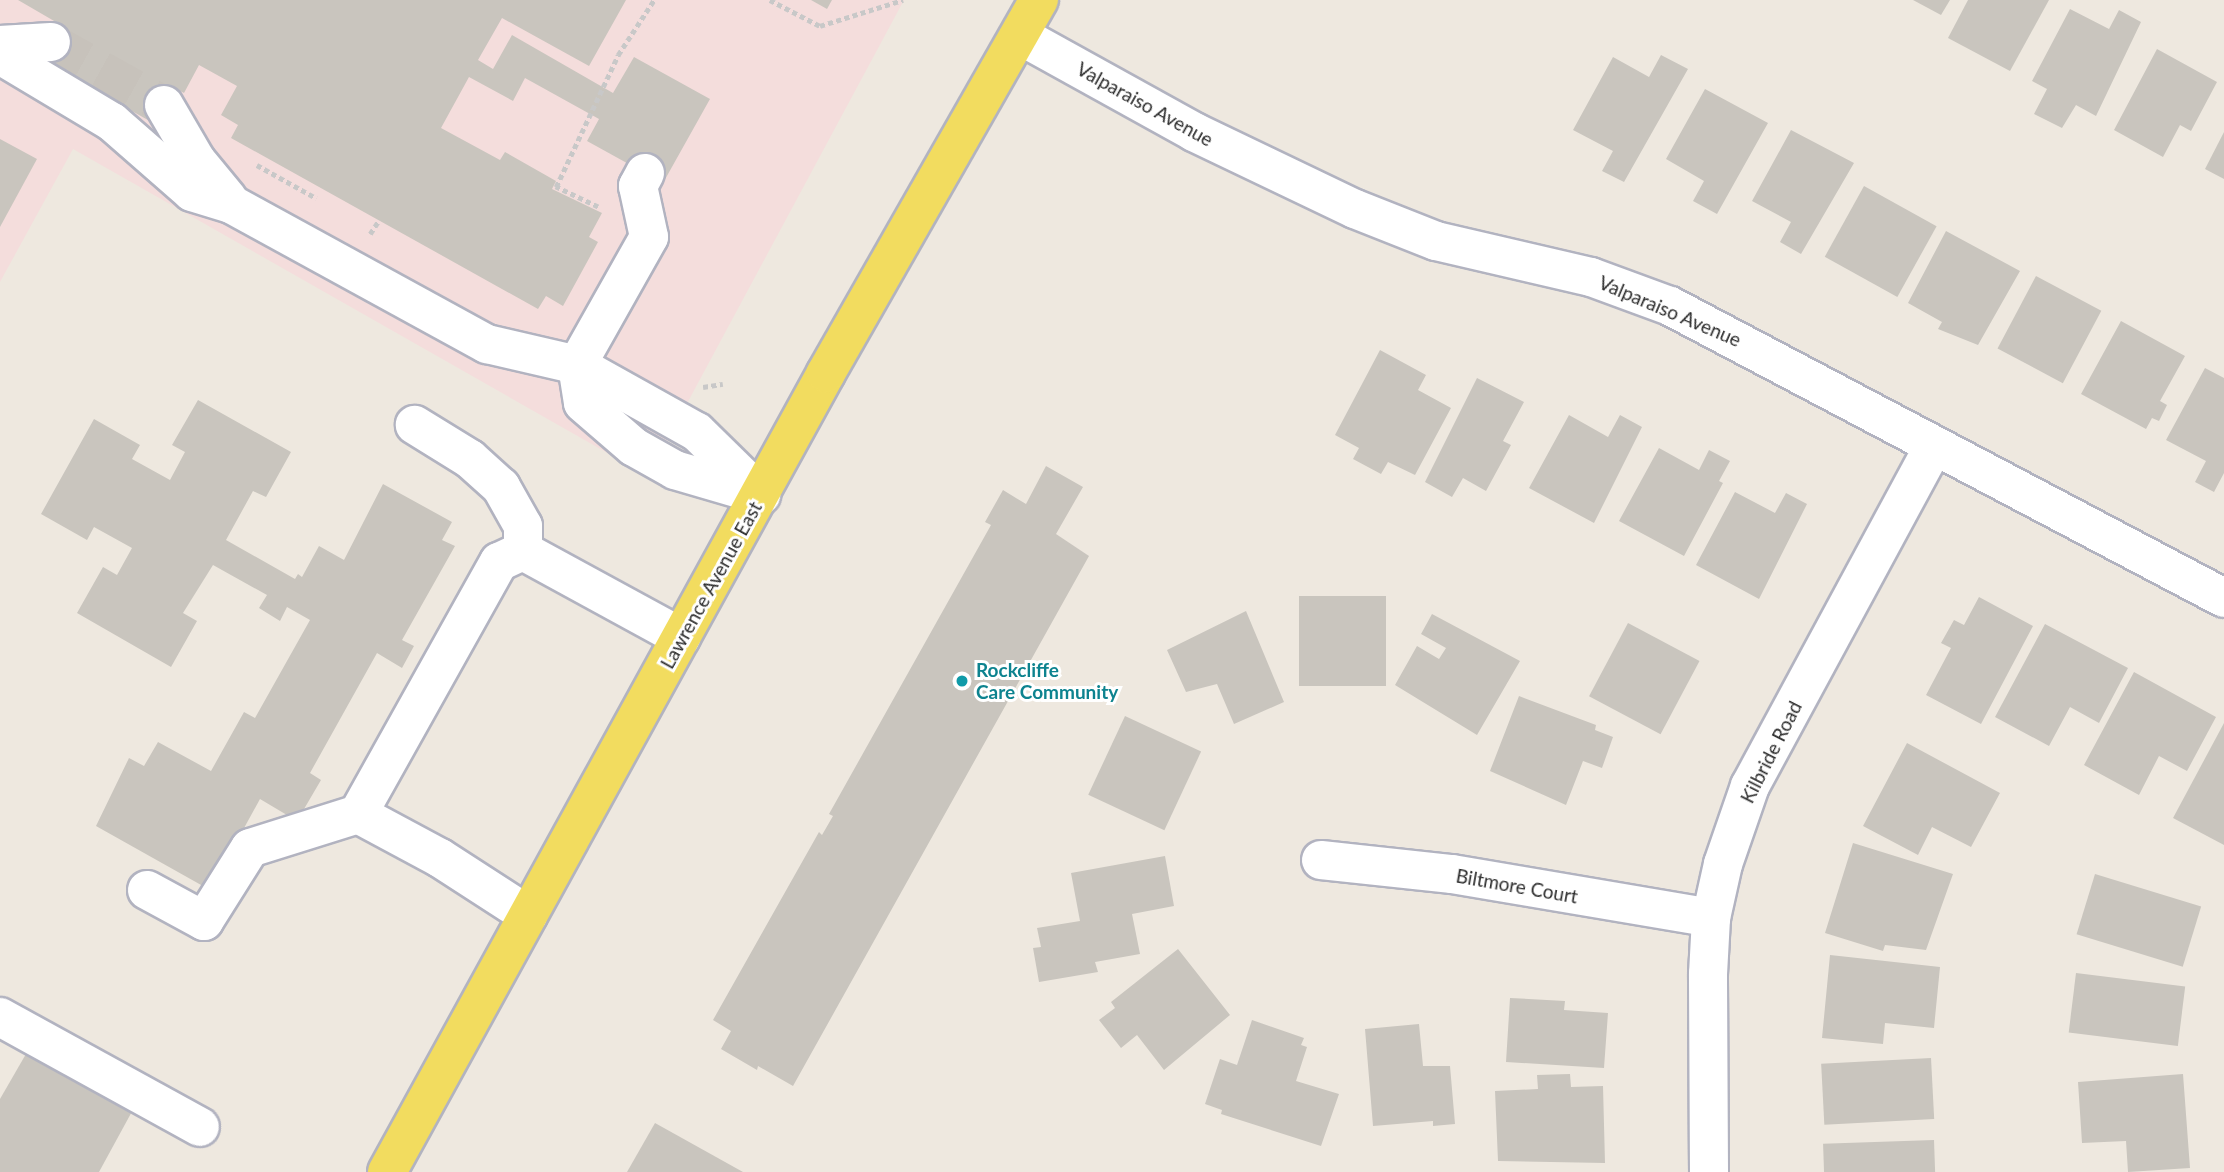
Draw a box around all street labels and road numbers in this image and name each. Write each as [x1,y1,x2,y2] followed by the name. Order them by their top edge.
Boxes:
[1073,57,1217,151] street label: Valparaiso Avenue
[1595,271,1745,351] street label: Valparaiso Avenue
[655,497,767,673] street label: Lawrence Avenue East
[1736,697,1806,807] street label: Kilbride Road
[1454,864,1580,908] street label: Biltmore Court

